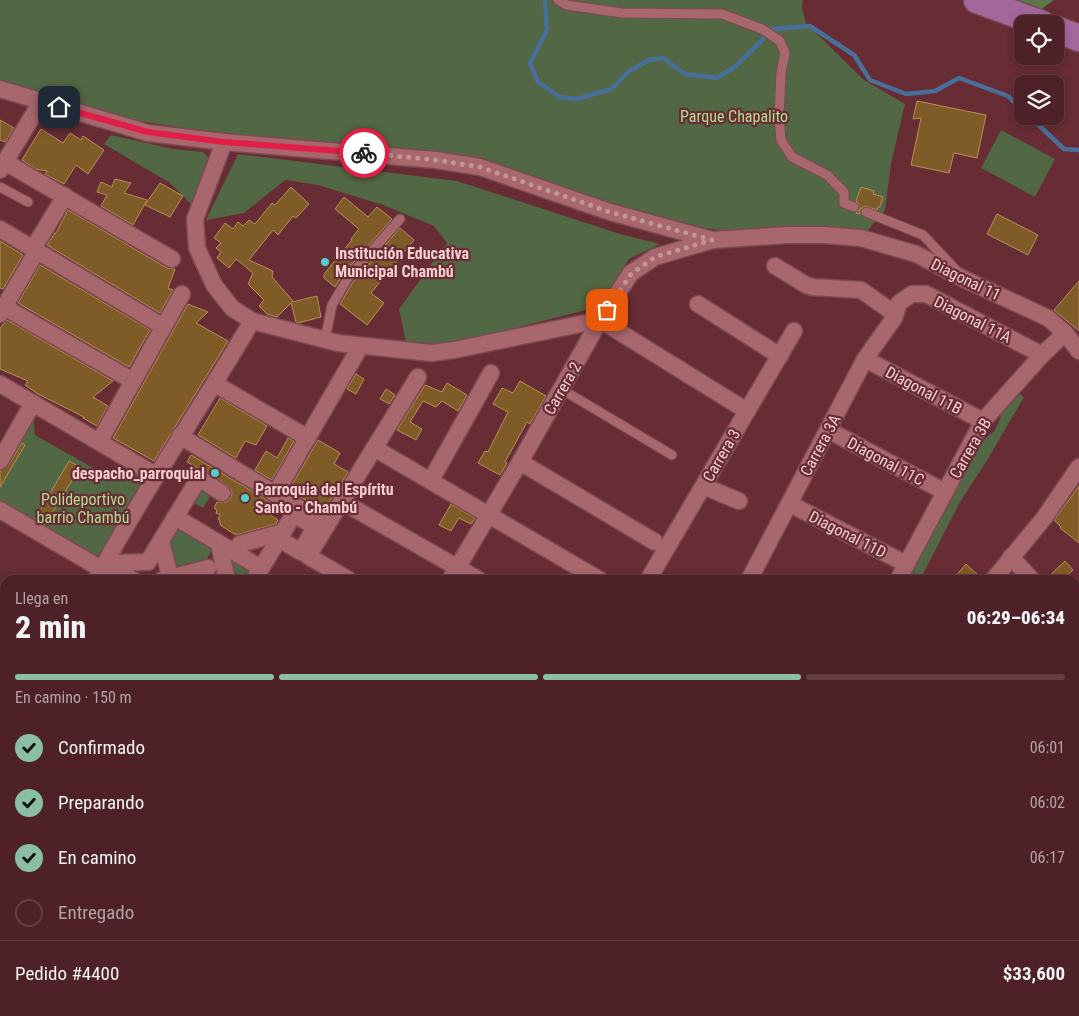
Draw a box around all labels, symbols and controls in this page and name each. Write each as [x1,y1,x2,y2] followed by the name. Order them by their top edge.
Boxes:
[1014,15,1064,125] map controls
[1014,15,1064,65] button: locate
[1014,75,1064,125] button: layers
[38,86,80,128] pin
[45,93,73,121] icon: home
[680,107,788,126] park label: Parque Chapalito
[339,128,389,178] courier
[350,139,378,167] icon: bike
[335,244,469,281] place label: Institución Educativa Municipal Chambú
[928,254,1004,304] street label: Diagonal 11
[319,256,331,268] marker: Institución Educativa Municipal Chambú
[586,289,628,331] pin
[931,292,1015,347] street label: Diagonal 11A
[593,296,621,324] icon: bag
[540,358,585,418] street label: Carrera 2
[882,362,965,418] street label: Diagonal 11B
[796,411,845,479] street label: Carrera 3A
[946,415,995,482] street label: Carrera 3B
[699,426,744,485] street label: Carrera 3
[844,433,927,490] street label: Diagonal 11C
[72,464,205,483] place label: despacho_parroquial
[209,467,221,479] marker: despacho_parroquial
[255,480,394,517] place label: Parroquia del Espíritu Santo - Chambú
[37,490,129,527] park label: Polideportivo barrio Chambú
[239,492,251,504] marker: Parroquia del Espíritu Santo - Chambú
[806,507,890,562] street label: Diagonal 11D
[15,589,68,608] text: Llega en
[967,606,1065,629] text: 06:29–06:34
[15,608,86,646] text: 2 min
[15,688,132,707] text: En camino · 150 m
[15,734,43,762] icon: check
[58,736,145,759] text: Confirmado
[1030,738,1065,757] text: 06:01
[15,789,43,817] icon: check
[58,791,144,814] text: Preparando
[1030,793,1065,812] text: 06:02
[15,844,43,872] icon: check
[58,846,136,869] text: En camino
[1030,848,1065,867] text: 06:17
[58,901,134,924] text: Entregado
[15,962,119,985] text: Pedido #4400
[1003,962,1065,985] text: $33,600

